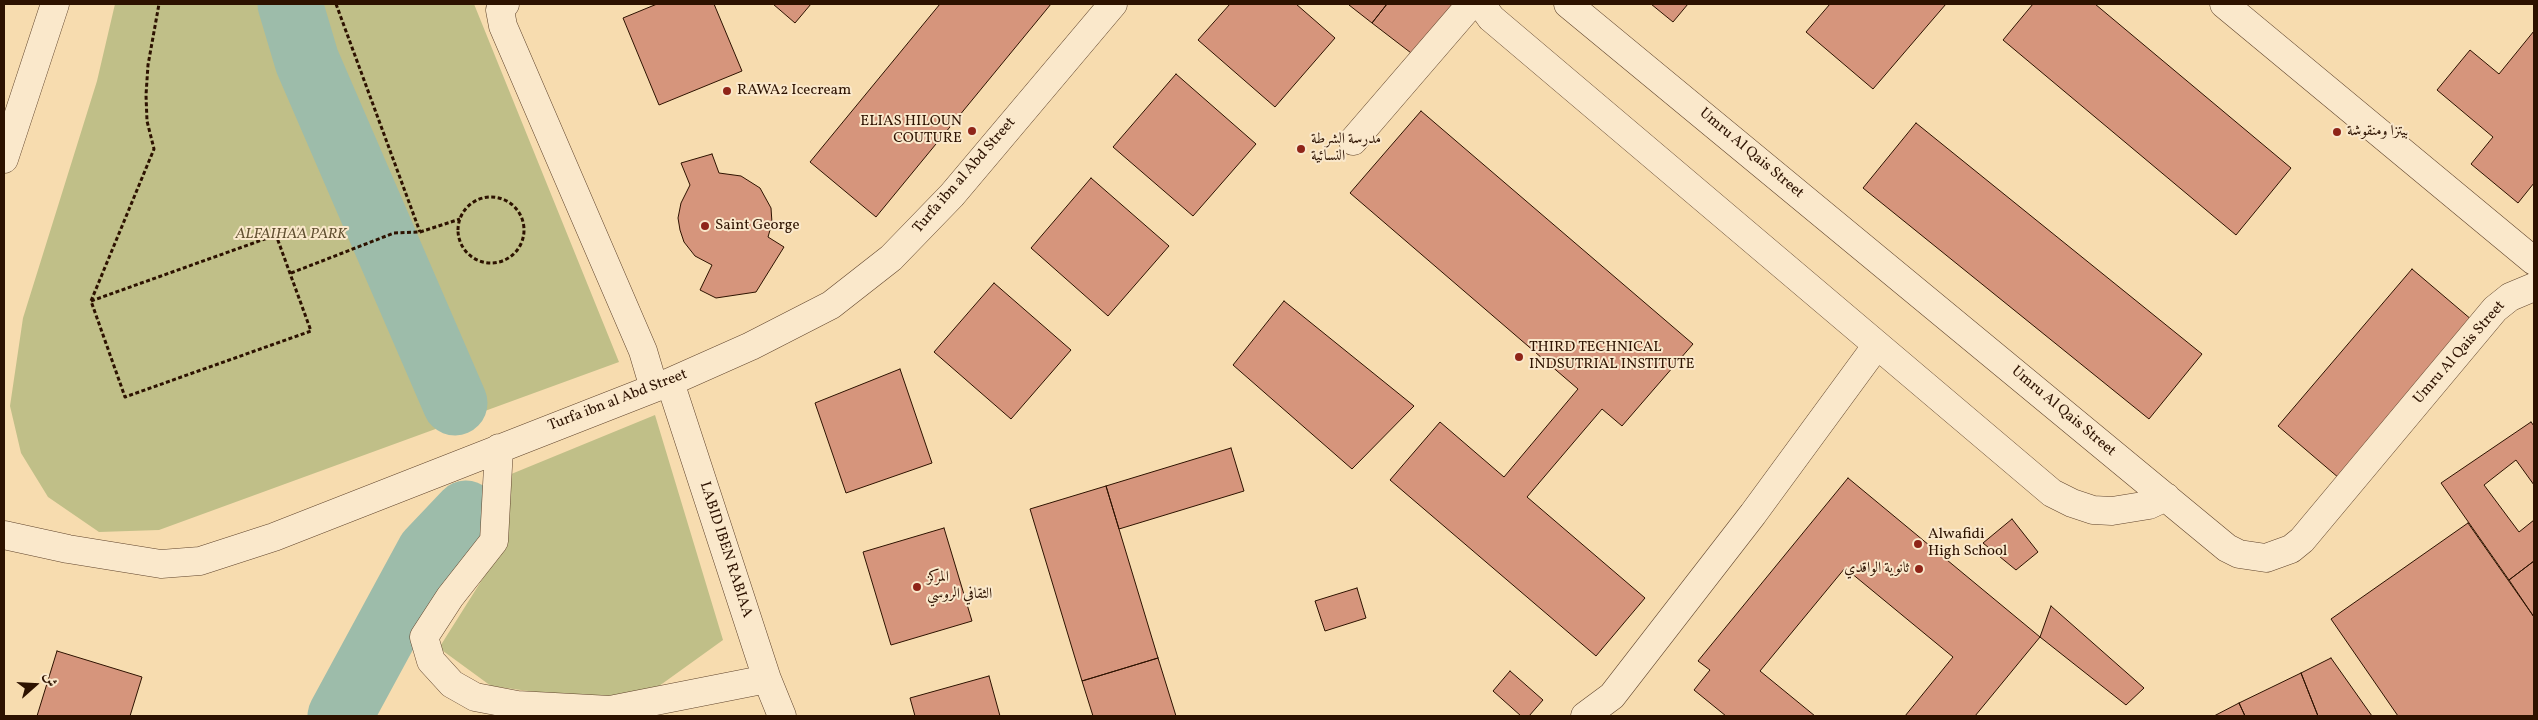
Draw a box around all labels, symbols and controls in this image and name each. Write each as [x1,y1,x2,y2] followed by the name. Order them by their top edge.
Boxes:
[737,82,851,100] place label: RAWA2 Icecream
[721,85,733,97] marker: RAWA2 Icecream
[1695,105,1807,203] street label: Umru Al Qais Street
[860,113,962,148] place label: ELIAS HILOUN COUTURE
[910,114,1020,238] street label: Turfa ibn al Abd Street
[2347,123,2408,141] place label: بيتزا ومنقوشة
[966,125,978,137] marker: ELIAS HILOUN COUTURE
[2331,126,2343,138] marker: بيتزا ومنقوشة
[1311,131,1381,166] place label: مدرسة الشرطة النسائية
[1295,143,1307,155] marker: مدرسة الشرطة النسائية
[715,217,800,235] place label: Saint George
[699,220,711,232] marker: Saint George
[235,226,347,244] park label: ALFAIHA'A PARK
[2410,298,2510,408] street label: Umru Al Qais Street
[1529,339,1694,374] place label: THIRD TECHNICAL INDSUTRIAL INSTITUTE
[1513,351,1525,363] marker: THIRD TECHNICAL INDSUTRIAL INSTITUTE
[2007,363,2119,461] street label: Umru Al Qais Street
[546,366,690,436] street label: Turfa ibn al Abd Street
[695,480,755,620] street label: LABID IBEN RABIAA
[1928,526,2007,561] place label: Alwafidi High School
[1912,538,1924,550] marker: Alwafidi High School
[1844,560,1909,578] place label: ثانوية الواقدي
[1913,563,1925,575] marker: ثانوية الواقدي
[927,569,992,604] place label: المركز الثقافي الروسي
[911,581,923,593] marker: المركز الثقافي الروسي
[10,660,60,710] north arrow
[38,670,61,690] text: ش

